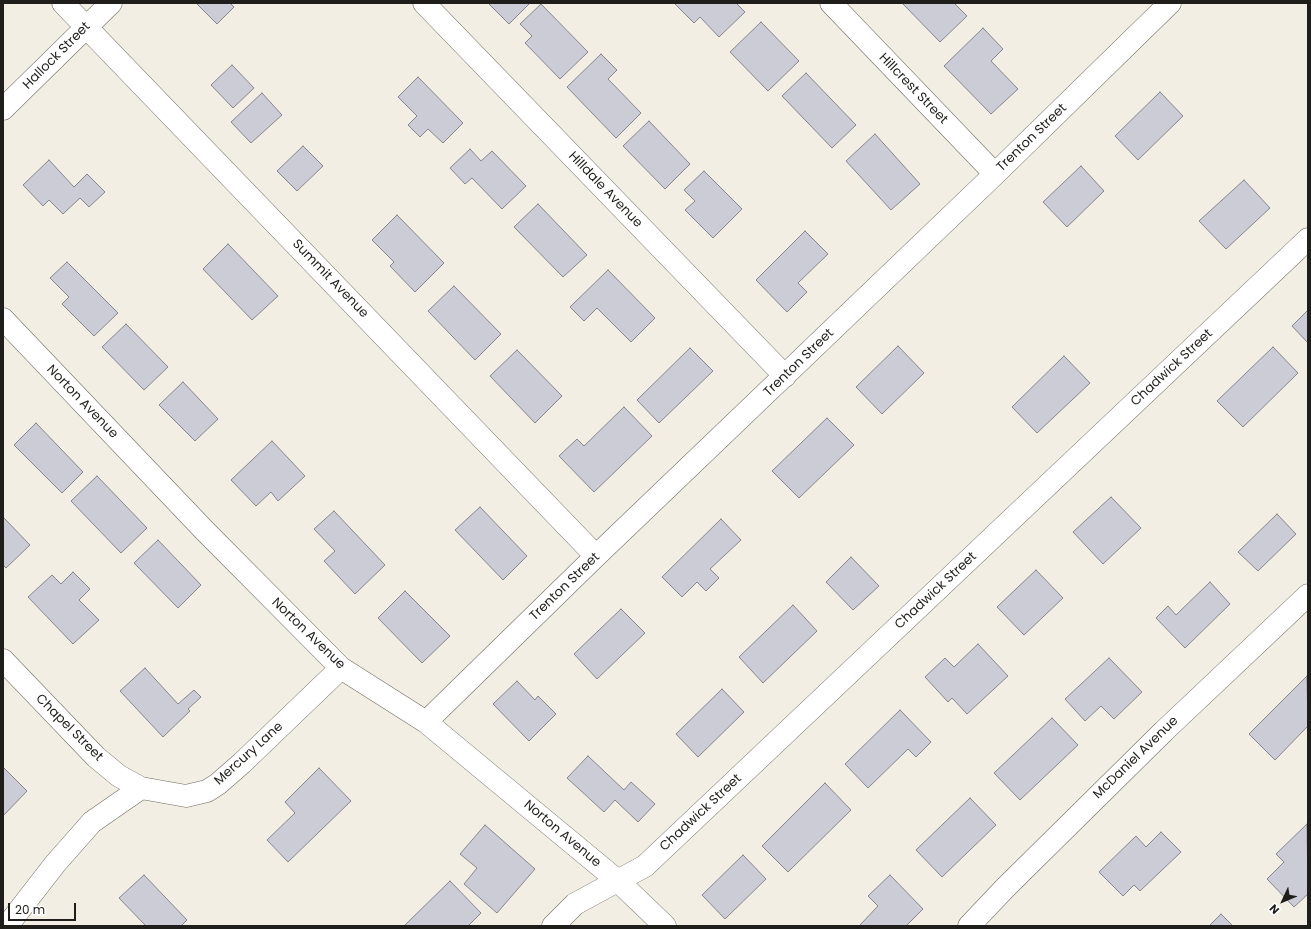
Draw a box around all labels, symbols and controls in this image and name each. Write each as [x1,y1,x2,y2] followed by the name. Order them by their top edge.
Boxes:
[20,19,94,93] street label: Hallock Street
[875,50,951,128] street label: Hillcrest Street
[994,101,1070,175] street label: Trenton Street
[565,149,645,231] street label: Hilldale Avenue
[289,237,371,321] street label: Summit Avenue
[761,326,837,400] street label: Trenton Street
[1128,326,1216,410] street label: Chadwick Street
[43,362,121,442] street label: Norton Avenue
[892,549,980,633] street label: Chadwick Street
[527,550,603,624] street label: Trenton Street
[268,595,348,673] street label: Norton Avenue
[32,691,106,765] street label: Chapel Street
[1090,713,1182,803] street label: McDaniel Avenue
[212,719,286,789] street label: Mercury Lane
[657,771,745,855] street label: Chadwick Street
[520,797,604,871] street label: Norton Avenue
[1263,881,1303,921] north arrow
[10,895,78,921] scale bar
[15,901,45,918] text: 20 m
[1266,901,1283,918] text: N

